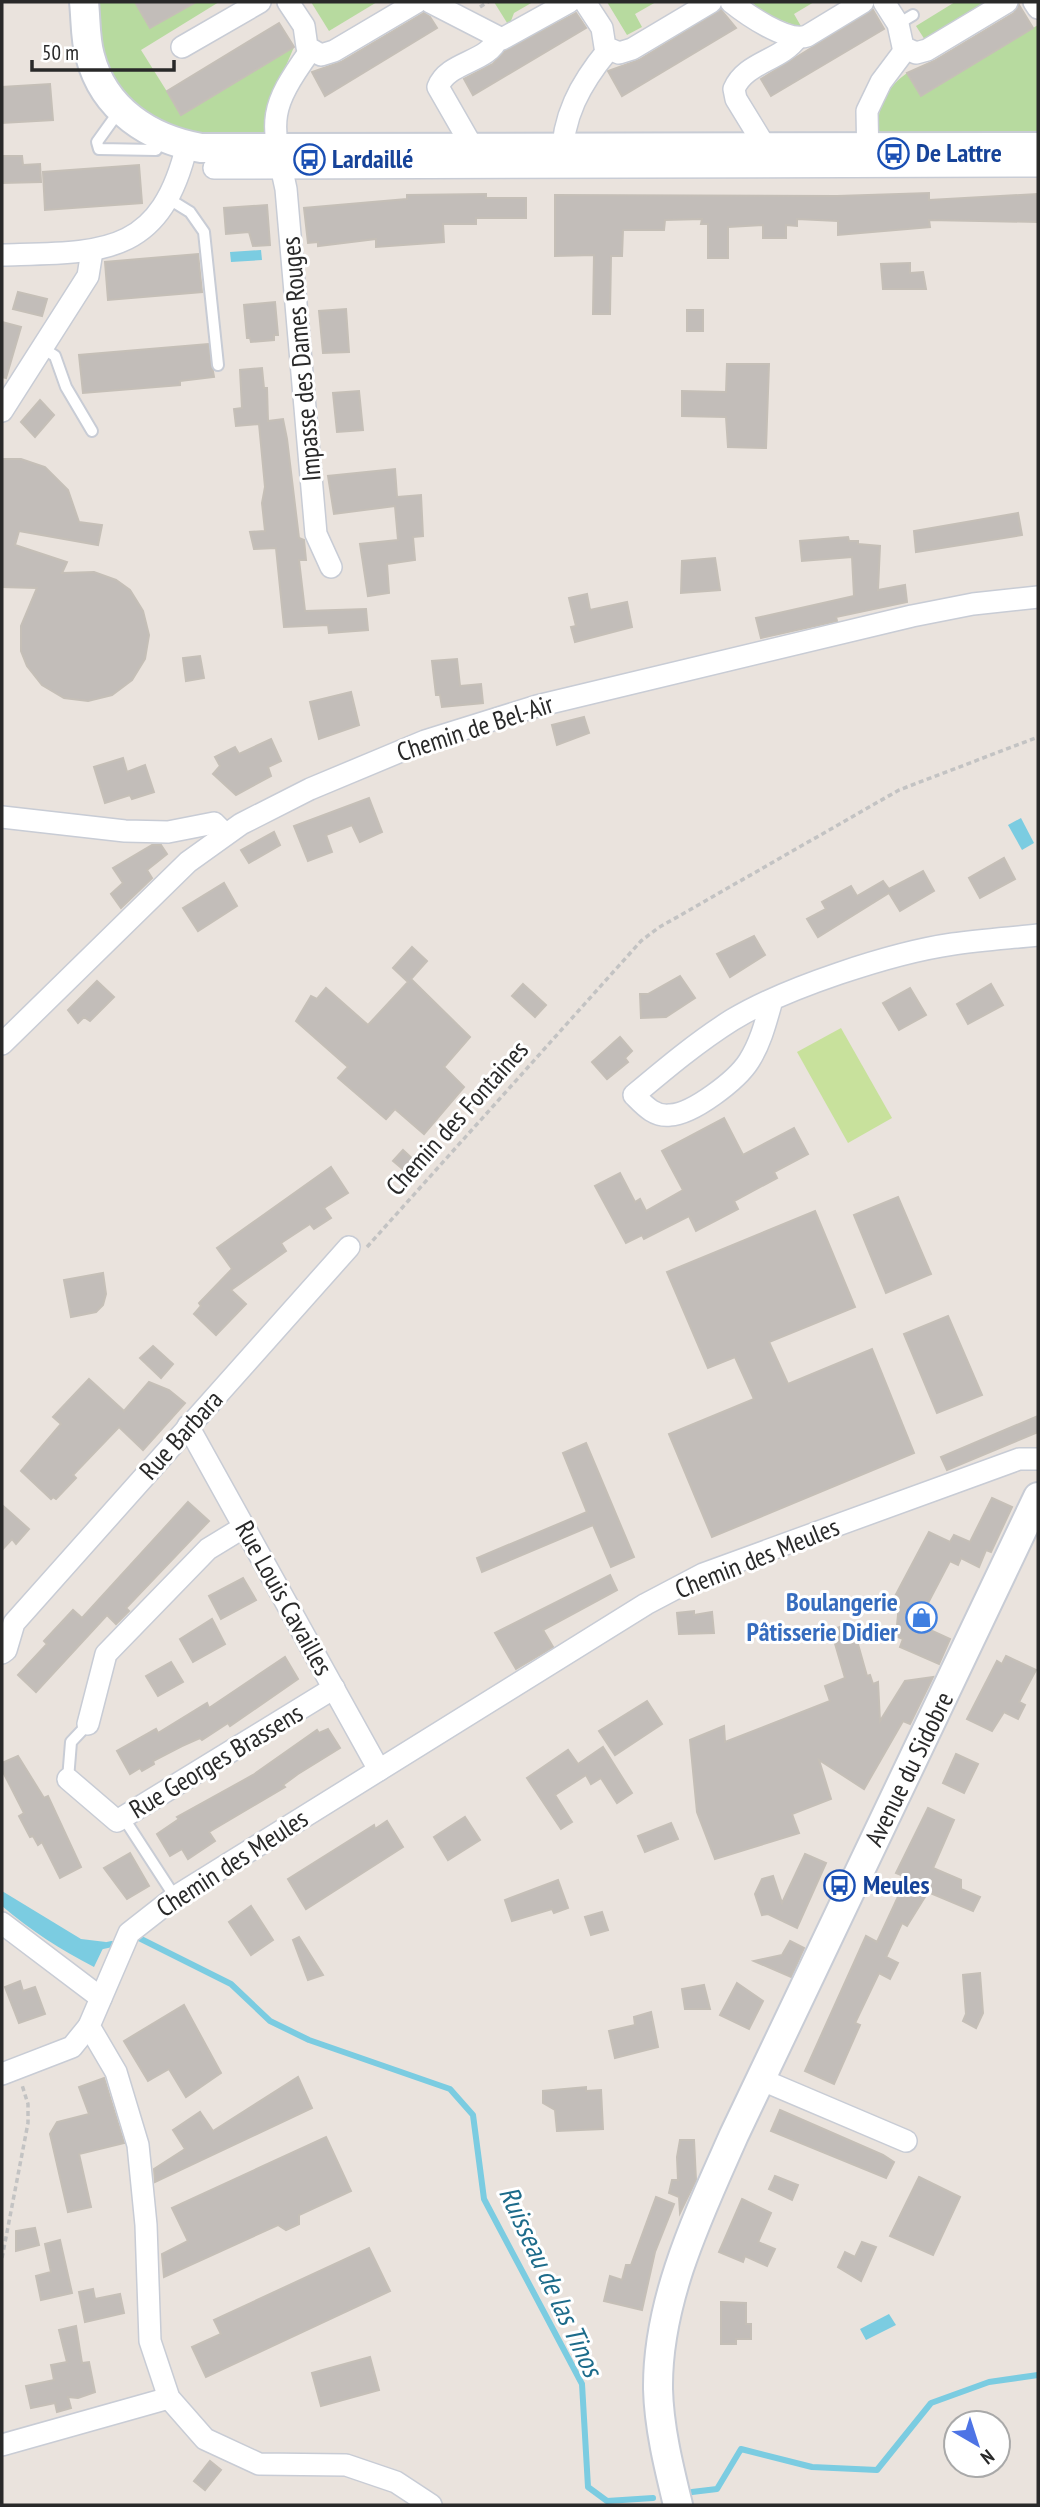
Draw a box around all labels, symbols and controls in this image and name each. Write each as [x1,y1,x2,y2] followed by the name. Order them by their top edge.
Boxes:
[32,28,173,72] scale bar
[42,39,79,66] text: 50 m
[876,136,910,170] bus stop icon: De Lattre
[916,136,1002,169] place label: De Lattre
[292,142,326,176] bus stop icon: Lardaillé
[332,142,413,175] place label: Lardaillé
[273,235,328,483] street label: Impasse des Dames Rouges
[392,687,557,768] street label: Chemin de Bel-Air
[378,1033,535,1202] street label: Chemin des Fontaines
[132,1383,229,1486] street label: Rue Barbara
[670,1510,844,1605] street label: Chemin des Meules
[228,1515,341,1681] street label: Rue Louis Cavailles
[746,1585,898,1648] place label: Boulangerie Pâtisserie Didier
[904,1600,938,1634] shop icon: Boulangerie Pâtisserie Didier
[857,1686,960,1851] street label: Avenue du Sidobre
[123,1696,308,1825] street label: Rue Georges Brassens
[150,1801,314,1924] street label: Chemin des Meules
[823,1868,857,1902] bus stop icon: Meules
[863,1868,930,1901] place label: Meules
[491,2180,613,2384] water label: Ruisseau de las Tinos
[942,2409,1012,2479] north arrow
[976,2445,999,2470] text: N

